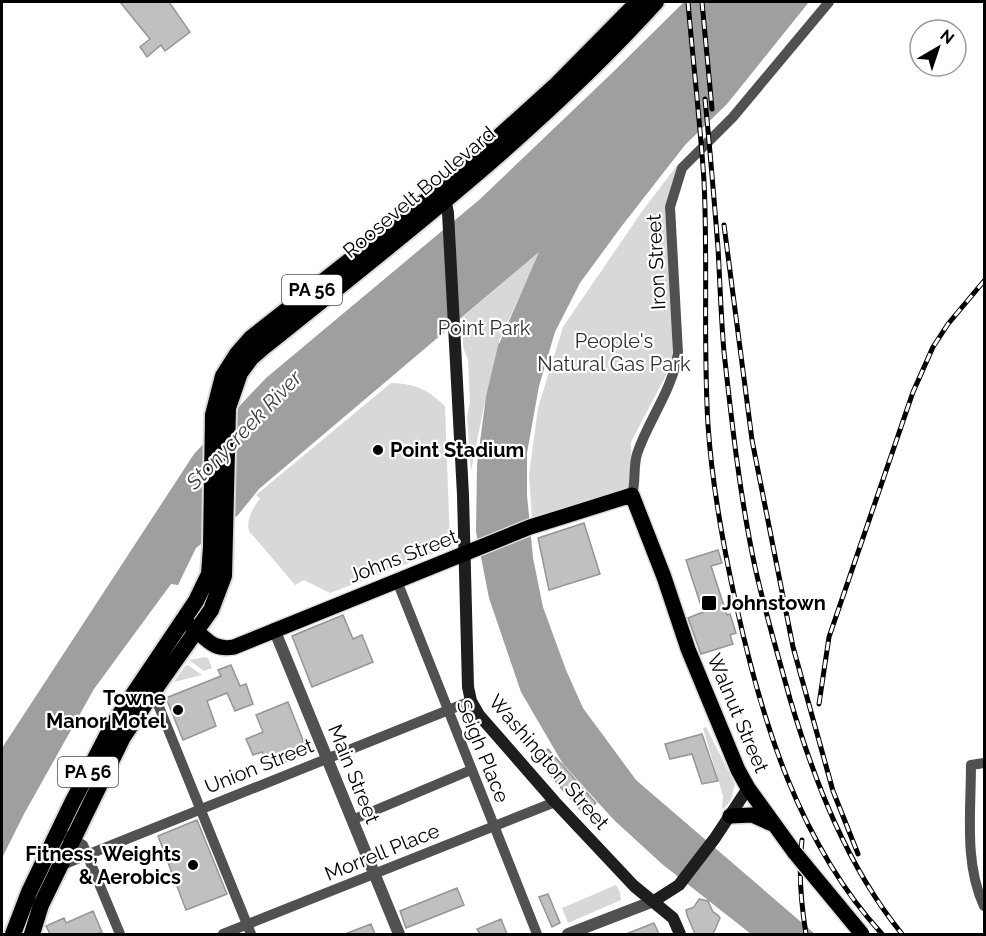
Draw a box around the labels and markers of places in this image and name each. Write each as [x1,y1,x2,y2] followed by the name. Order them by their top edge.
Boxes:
[390,438,524,462] place label: Point Stadium
[371,443,385,457] marker: Point Stadium
[722,591,826,615] place label: Johnstown
[700,594,718,612] marker: Johnstown
[46,686,167,733] place label: Towne Manor Motel
[171,703,185,717] marker: Towne Manor Motel
[25,842,181,889] place label: Fitness, Weights & Aerobics
[186,858,200,872] marker: Fitness, Weights & Aerobics

